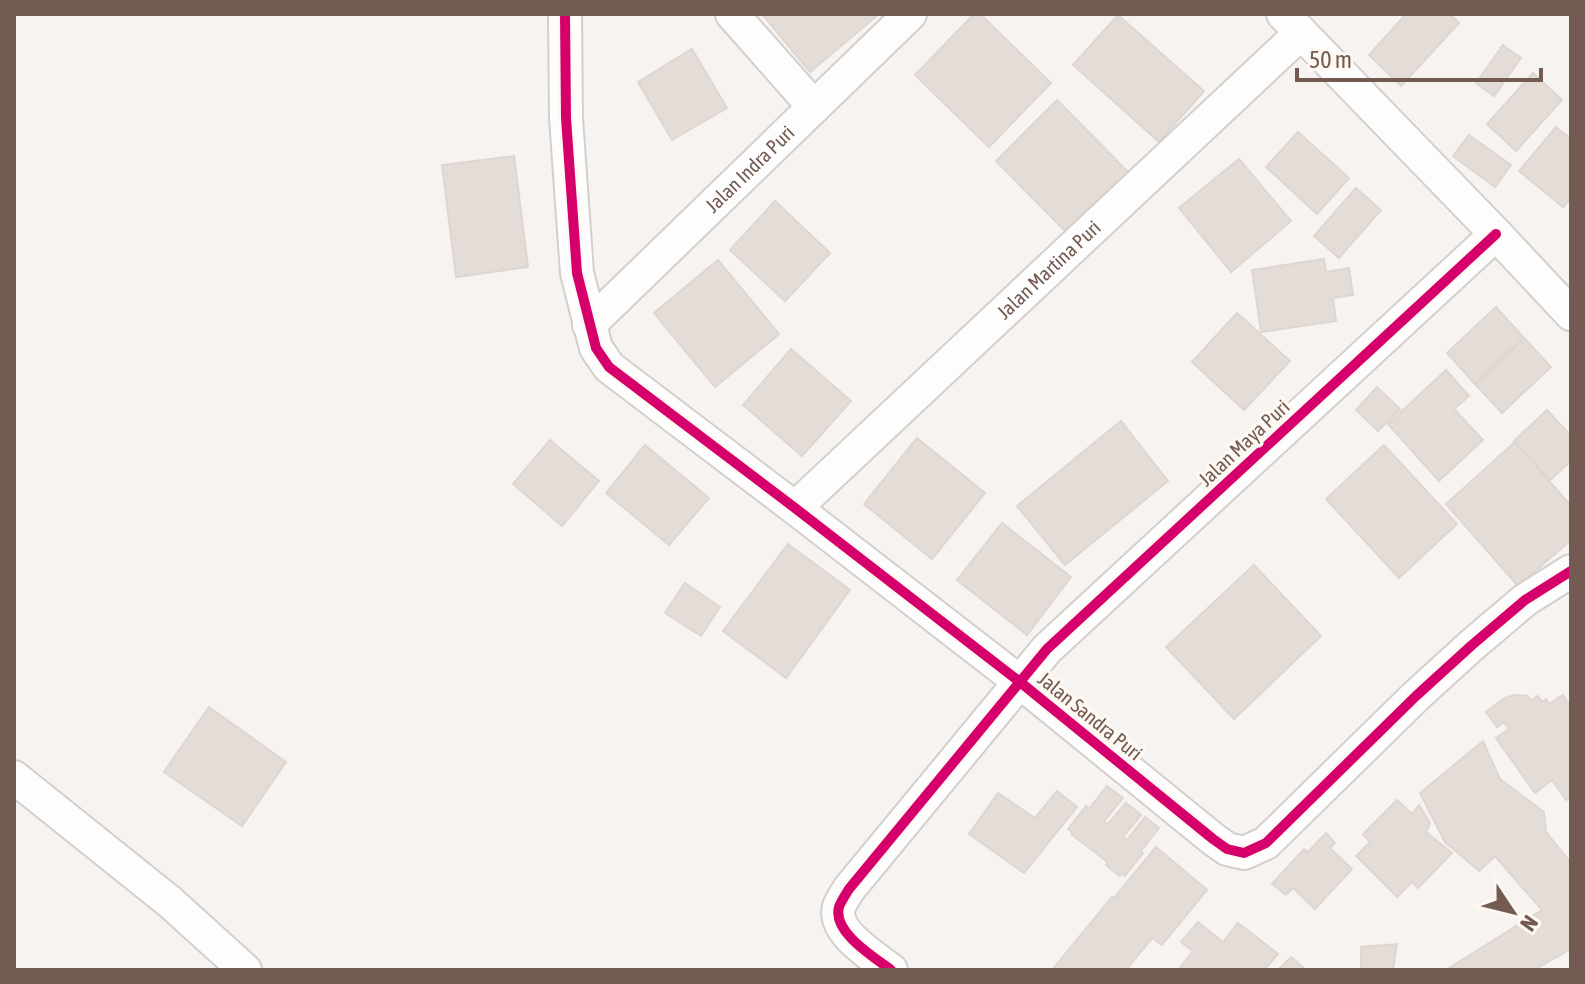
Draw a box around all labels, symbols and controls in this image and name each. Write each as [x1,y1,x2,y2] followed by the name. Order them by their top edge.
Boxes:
[1297,32,1541,82] scale bar
[1309,46,1352,73] text: 50 m
[700,121,799,217] street label: Jalan Indra Puri
[992,215,1105,323] street label: Jalan Martina Puri
[1194,395,1294,490] street label: Jalan Maya Puri
[1034,667,1147,765] street label: Jalan Sandra Puri
[1473,872,1553,952] north arrow
[1515,911,1544,936] text: N

